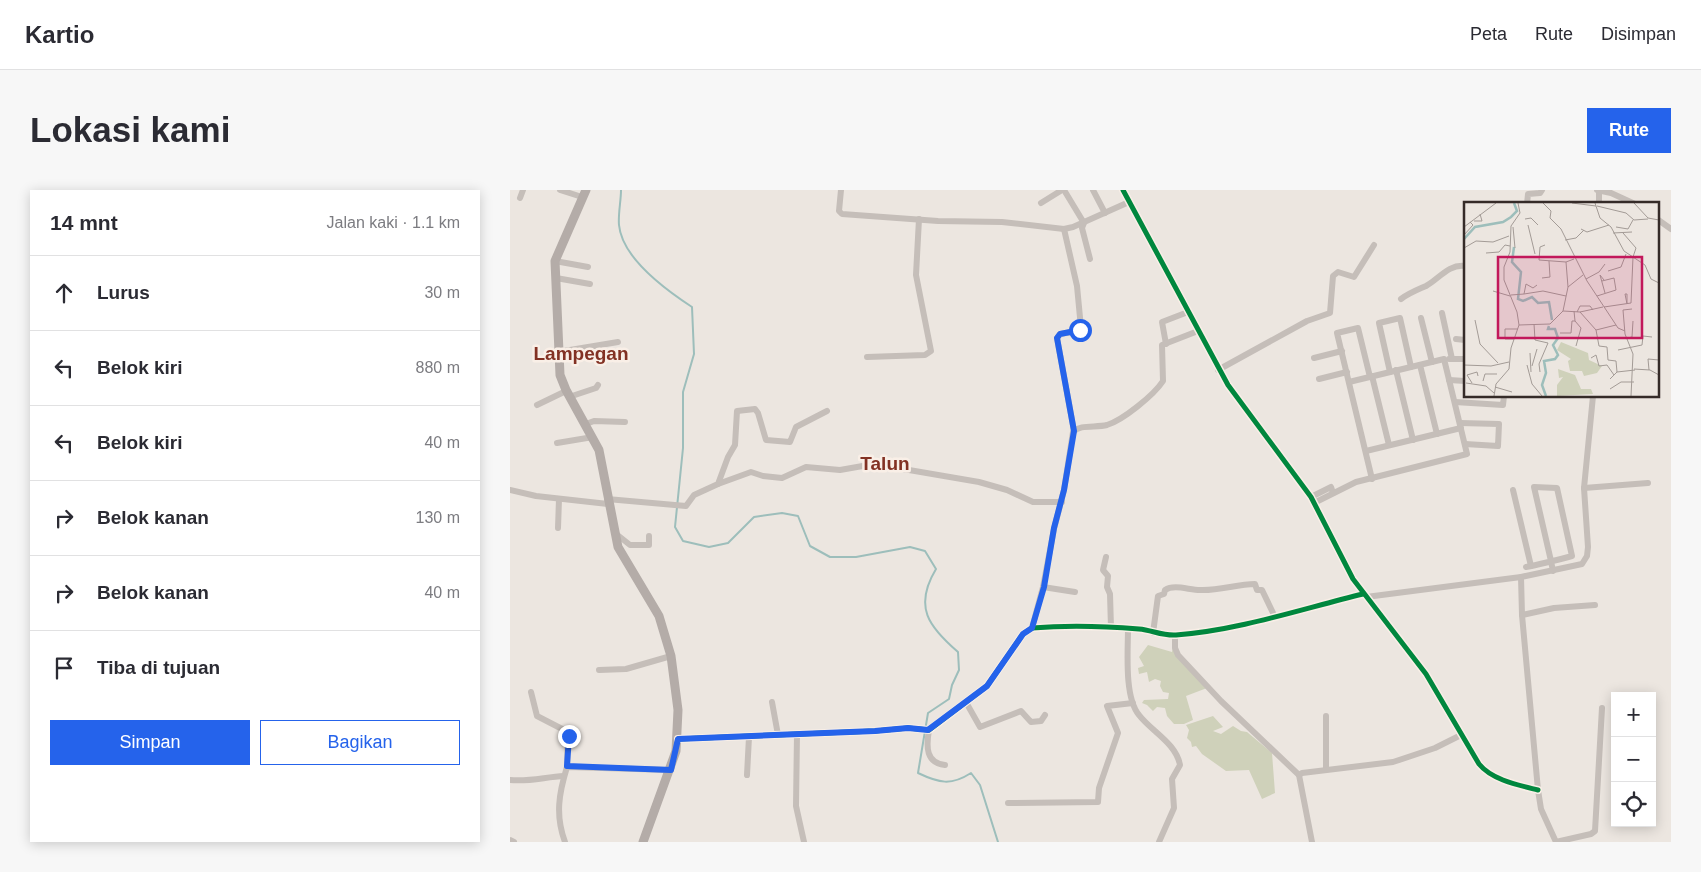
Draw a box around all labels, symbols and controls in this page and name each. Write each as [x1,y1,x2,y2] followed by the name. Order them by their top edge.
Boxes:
[25,21,94,48] text: Kartio
[1470,24,1507,44] text: Peta
[1535,24,1573,44] text: Rute
[1601,24,1676,44] text: Disimpan
[1587,108,1671,153] button: Rute
[30,110,230,149] text: Lokasi kami
[1464,202,1658,398] inset map
[50,211,118,234] text: 14 mnt
[327,214,460,231] text: Jalan kaki · 1.1 km
[50,279,78,307] icon: ahead
[97,282,150,303] text: Lurus
[424,284,460,301] text: 30 m
[1069,319,1092,342] route start
[533,343,629,364] district label: Lampegan
[50,354,78,382] icon: left
[97,357,183,378] text: Belok kiri
[416,359,460,376] text: 880 m
[50,429,78,457] icon: left
[97,432,183,453] text: Belok kiri
[424,434,460,451] text: 40 m
[860,453,910,474] district label: Talun
[50,504,78,532] icon: right
[97,507,209,528] text: Belok kanan
[416,509,460,526] text: 130 m
[50,579,78,607] icon: right
[97,582,209,603] text: Belok kanan
[424,584,460,601] text: 40 m
[50,654,78,682] icon: arrive
[97,657,220,678] text: Tiba di tujuan
[1611,692,1656,827] map controls
[1611,692,1656,737] button: +
[50,720,250,765] button: Simpan
[260,720,460,765] button: Bagikan
[558,725,581,748] route end
[1611,737,1656,782] button: −
[1611,782,1656,827] button: locate

